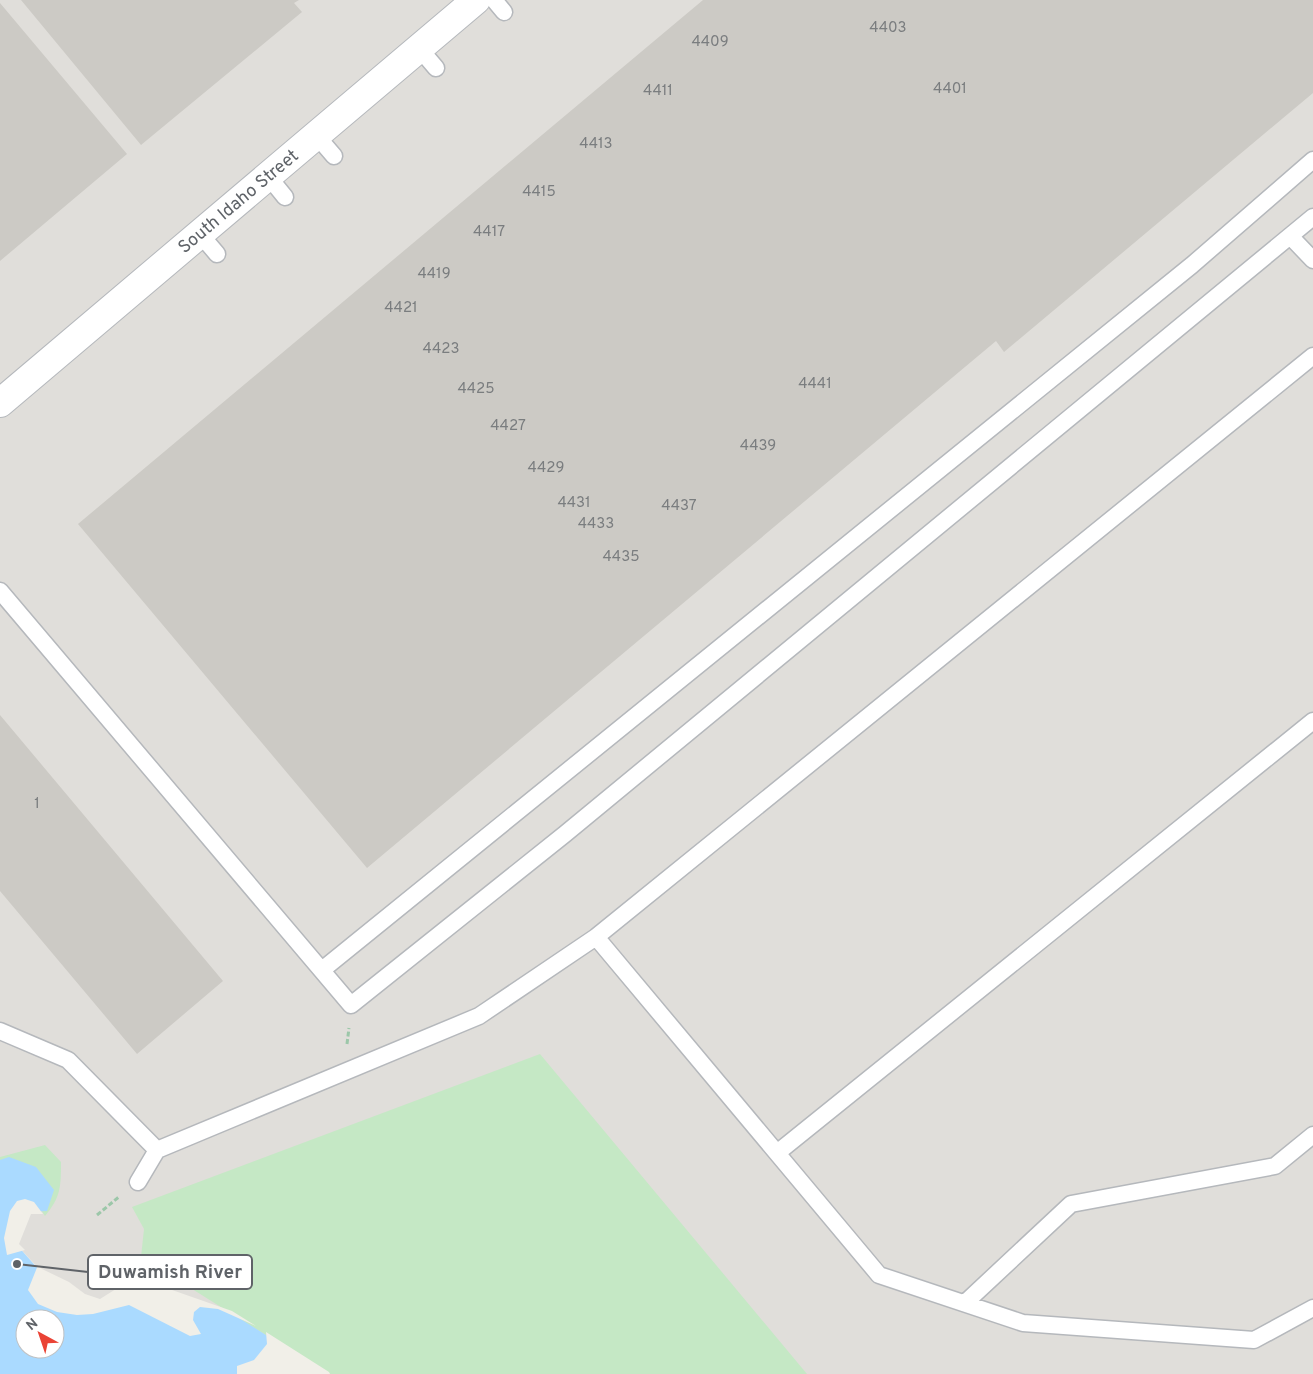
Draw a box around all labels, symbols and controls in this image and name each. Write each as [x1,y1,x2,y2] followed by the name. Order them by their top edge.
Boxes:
[869,19,907,38] house number: 4403
[691,33,729,52] house number: 4409
[933,80,967,99] house number: 4401
[643,82,673,101] house number: 4411
[579,135,613,154] house number: 4413
[174,145,304,259] street label: South Idaho Street
[522,183,556,202] house number: 4415
[473,223,505,242] house number: 4417
[417,265,451,284] house number: 4419
[384,299,418,318] house number: 4421
[423,340,459,359] house number: 4423
[798,375,832,394] house number: 4441
[457,380,495,399] house number: 4425
[490,417,526,436] house number: 4427
[740,437,776,456] house number: 4439
[528,459,564,478] house number: 4429
[557,494,591,513] house number: 4431
[661,497,697,516] house number: 4437
[578,515,614,534] house number: 4433
[603,548,639,567] house number: 4435
[34,795,40,814] house number: 1
[88,1255,252,1289] callout: Duwamish River
[98,1261,242,1285] text: Duwamish River
[15,1309,65,1359] north arrow
[23,1315,42,1335] text: N

